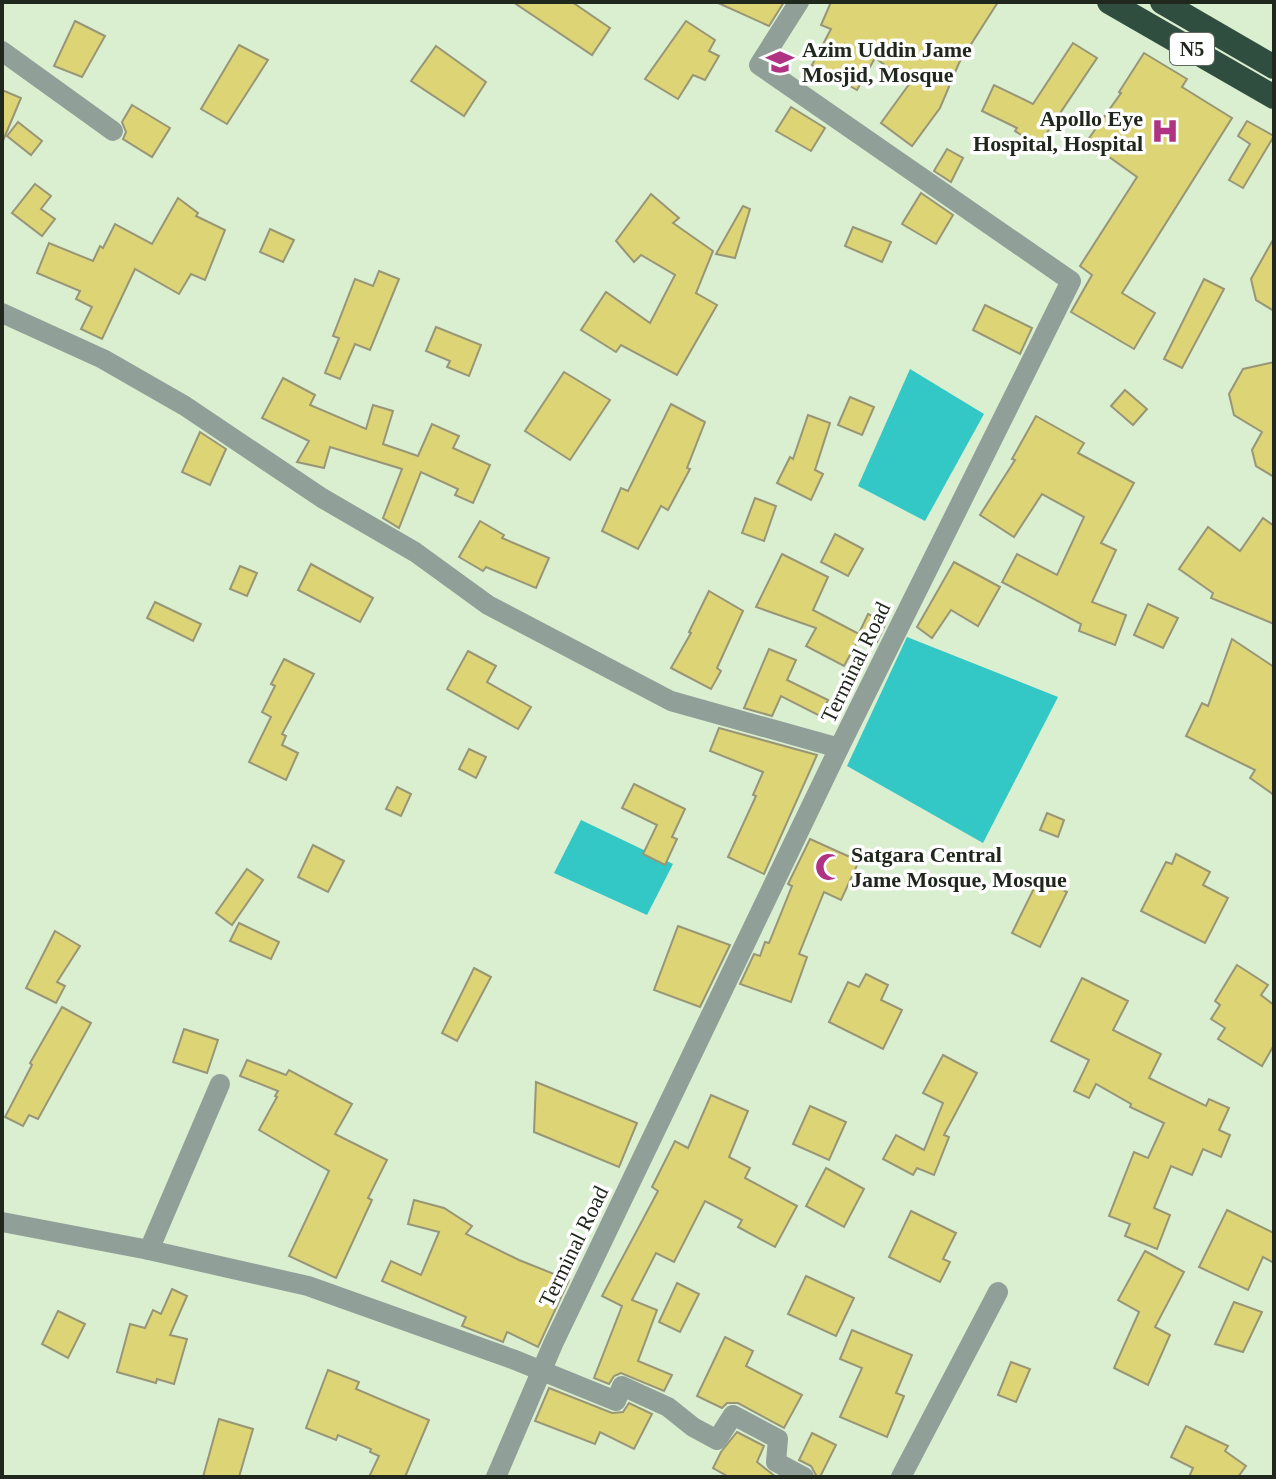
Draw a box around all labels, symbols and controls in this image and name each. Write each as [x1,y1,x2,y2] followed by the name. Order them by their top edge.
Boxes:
[1170,33,1214,65] road number: N5
[802,37,972,87] place label: Azim Uddin Jame Mosjid, Mosque
[765,47,795,77] school or university icon: Azim Uddin Jame Mosjid, Mosque
[973,106,1143,156] place label: Apollo Eye Hospital, Hospital
[1150,116,1180,146] hospital icon: Apollo Eye Hospital, Hospital
[815,598,895,727] street label: Terminal Road
[851,842,1067,892] place label: Satgara Central Jame Mosque, Mosque
[814,852,844,882] mosque icon: Satgara Central Jame Mosque, Mosque
[533,1182,613,1311] street label: Terminal Road

